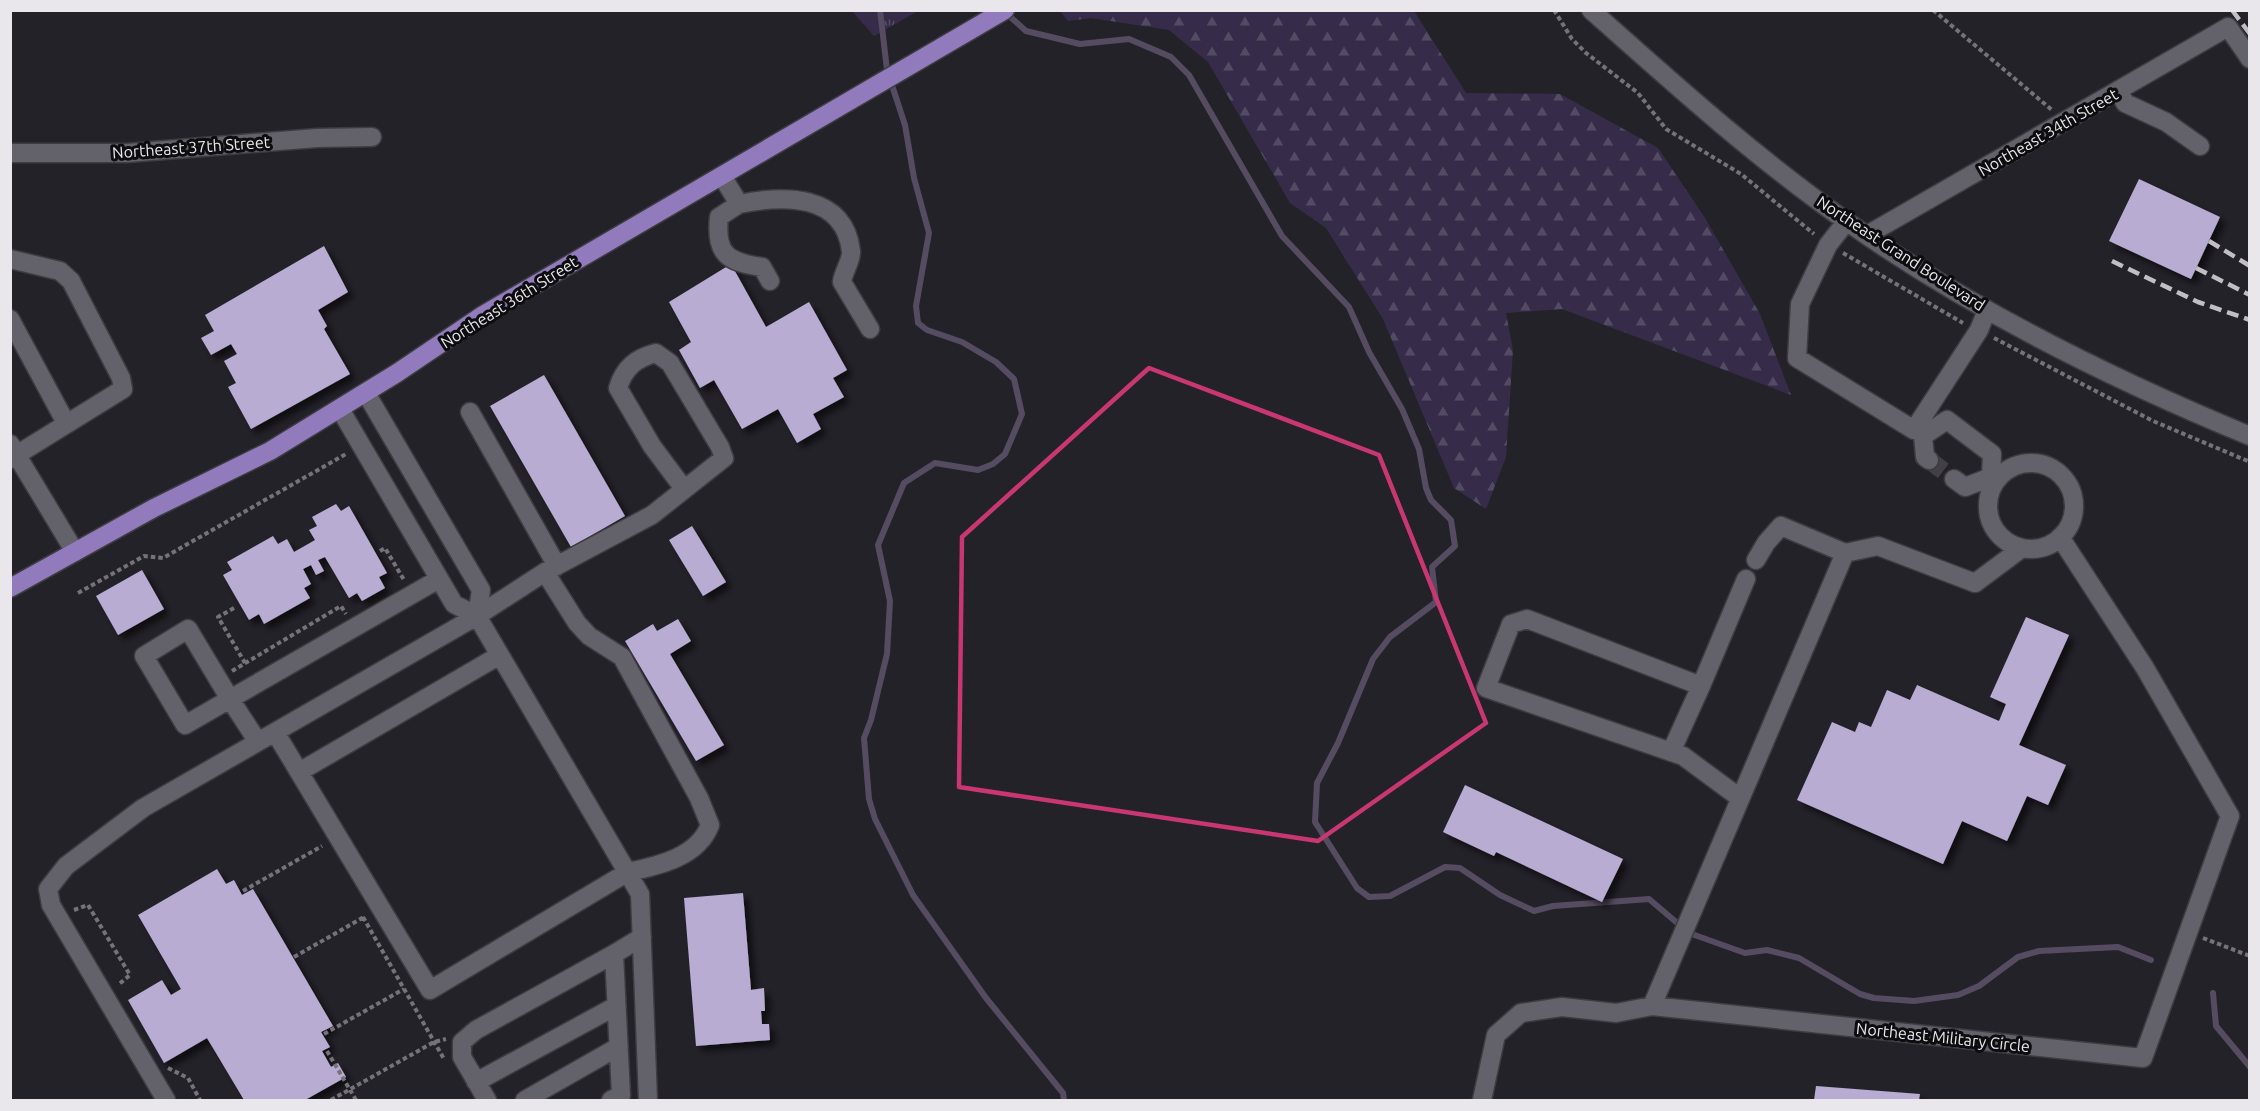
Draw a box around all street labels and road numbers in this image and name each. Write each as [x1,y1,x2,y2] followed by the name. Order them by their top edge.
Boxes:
[1975,84,2122,179] street label: Northeast 34th Street
[112,132,271,161] street label: Northeast 37th Street
[1814,192,1988,314] street label: Northeast Grand Boulevard
[437,252,581,352] street label: Northeast 36th Street
[1855,1019,2031,1055] street label: Northeast Military Circle

